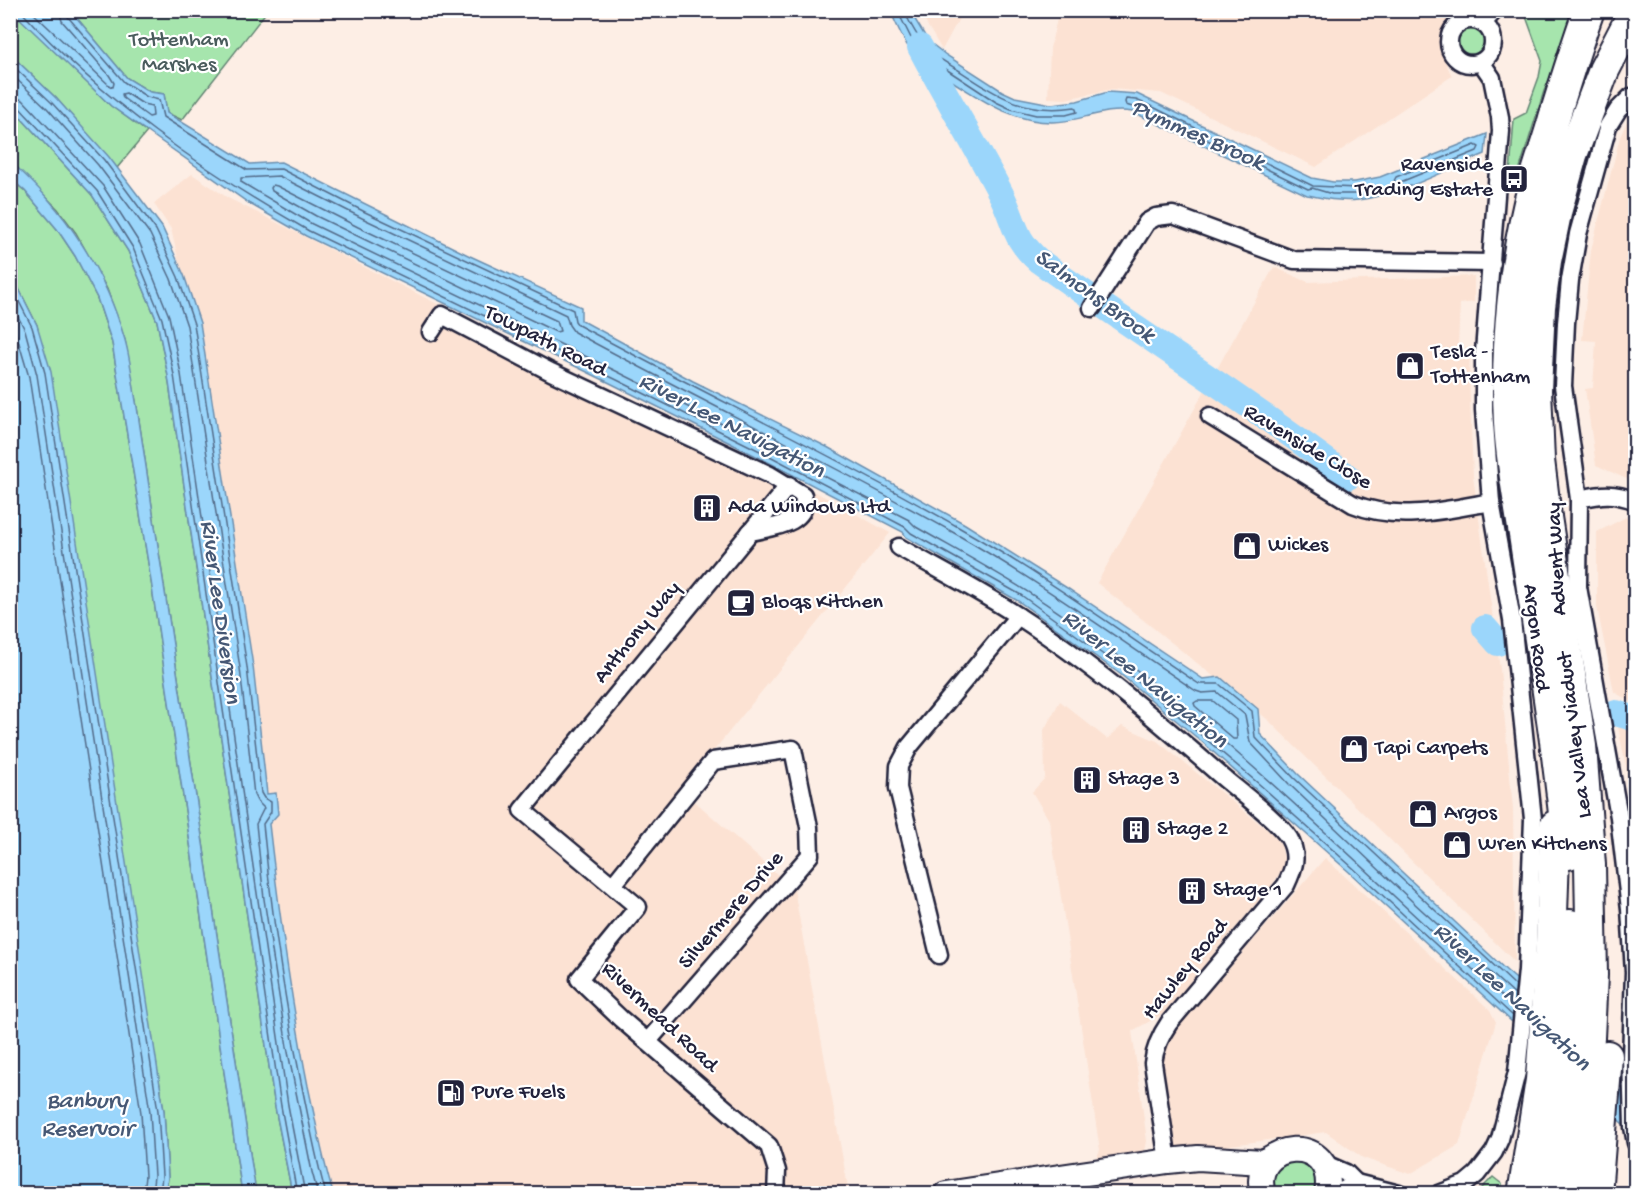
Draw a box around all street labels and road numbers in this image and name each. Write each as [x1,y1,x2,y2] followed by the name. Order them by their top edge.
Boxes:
[478,299,612,385] street label: Towpath Road
[1238,399,1376,497] street label: Ravenside Close
[1542,502,1574,616] street label: Advent Way
[589,577,687,689] street label: Anthony Way
[1515,583,1555,695] street label: Argon Road
[1553,648,1599,820] street label: Lea Valley Viaduct
[674,846,791,975] street label: Silvermere Drive
[1137,913,1236,1026] street label: Hawley Road
[595,957,724,1080] street label: Rivermead Road

